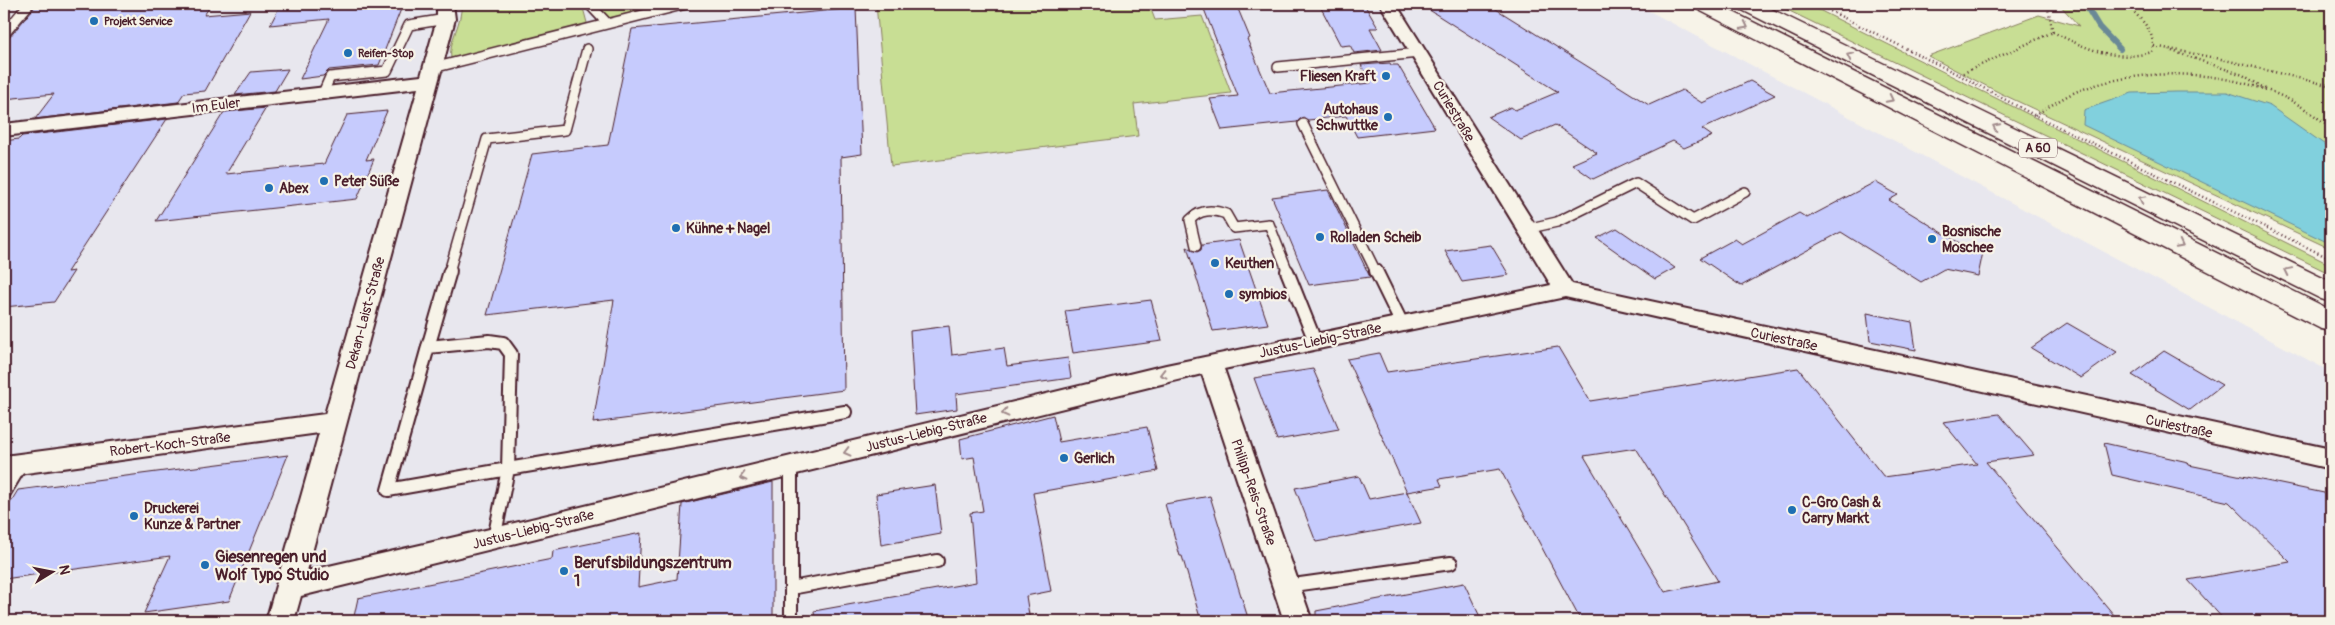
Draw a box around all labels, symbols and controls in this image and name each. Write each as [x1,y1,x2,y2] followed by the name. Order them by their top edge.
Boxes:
[88,15,100,27] marker: Projekt Service
[104,15,173,28] place label: Projekt Service
[1740,20,1749,30] one-way arrow
[342,47,354,59] marker: Reifen-Stop
[358,47,414,60] place label: Reifen-Stop
[1846,52,1855,62] one-way arrow
[1300,68,1376,85] place label: Fliesen Kraft
[1380,70,1392,82] marker: Fliesen Kraft
[1429,78,1478,145] street label: Curiestraße
[1885,93,1894,103] one-way arrow
[191,94,241,117] street label: Im Euler
[1316,101,1379,134] place label: Autohaus Schwuttke
[1382,111,1394,123] marker: Autohaus Schwuttke
[1992,123,2001,134] one-way arrow
[2019,138,2057,158] road number: A 60
[334,173,400,190] place label: Peter Süße
[318,175,330,187] marker: Peter Süße
[279,180,309,197] place label: Abex
[263,182,275,194] marker: Abex
[2138,195,2147,205] one-way arrow
[686,220,770,237] place label: Kühne + Nagel
[670,222,682,234] marker: Kühne + Nagel
[1942,223,2002,256] place label: Bosnische Moschee
[1330,229,1422,246] place label: Rolladen Scheib
[1314,231,1326,243] marker: Rolladen Scheib
[1926,233,1938,245] marker: Bosnische Moschee
[2174,239,2183,249] one-way arrow
[342,255,389,371] street label: Dekan-Laist-Straße
[1225,255,1274,272] place label: Keuthen
[1209,257,1221,269] marker: Keuthen
[2284,267,2293,277] one-way arrow
[1239,286,1288,303] place label: symbios
[1223,288,1235,300] marker: symbios
[1257,319,1383,362] street label: Justus-Liebig-Straße
[1749,324,1819,355] street label: Curiestraße
[1158,368,1167,379] one-way arrow
[1000,407,1009,418] one-way arrow
[864,409,989,456] street label: Justus-Liebig-Straße
[2144,411,2214,442] street label: Curiestraße
[109,429,231,460] street label: Robert-Koch-Straße
[1227,437,1280,548] street label: Philipp-Reis-Straße
[844,446,852,456] one-way arrow
[1074,450,1115,467] place label: Gerlich
[1058,452,1070,464] marker: Gerlich
[739,471,748,482] one-way arrow
[1802,494,1881,527] place label: C-Gro Cash & Carry Markt
[144,500,242,533] place label: Druckerei Kunze & Partner
[1786,504,1798,516] marker: C-Gro Cash & Carry Markt
[471,506,596,553] street label: Justus-Liebig-Straße
[128,510,140,522] marker: Druckerei Kunze & Partner
[215,547,329,585] place label: Giesenregen und Wolf Typo Studio
[28,548,78,598] north arrow
[574,553,732,591] place label: Berufsbildungszentrum 1
[199,559,211,571] marker: Giesenregen und Wolf Typo Studio
[55,564,74,576] text: N
[558,565,570,577] marker: Berufsbildungszentrum 1

